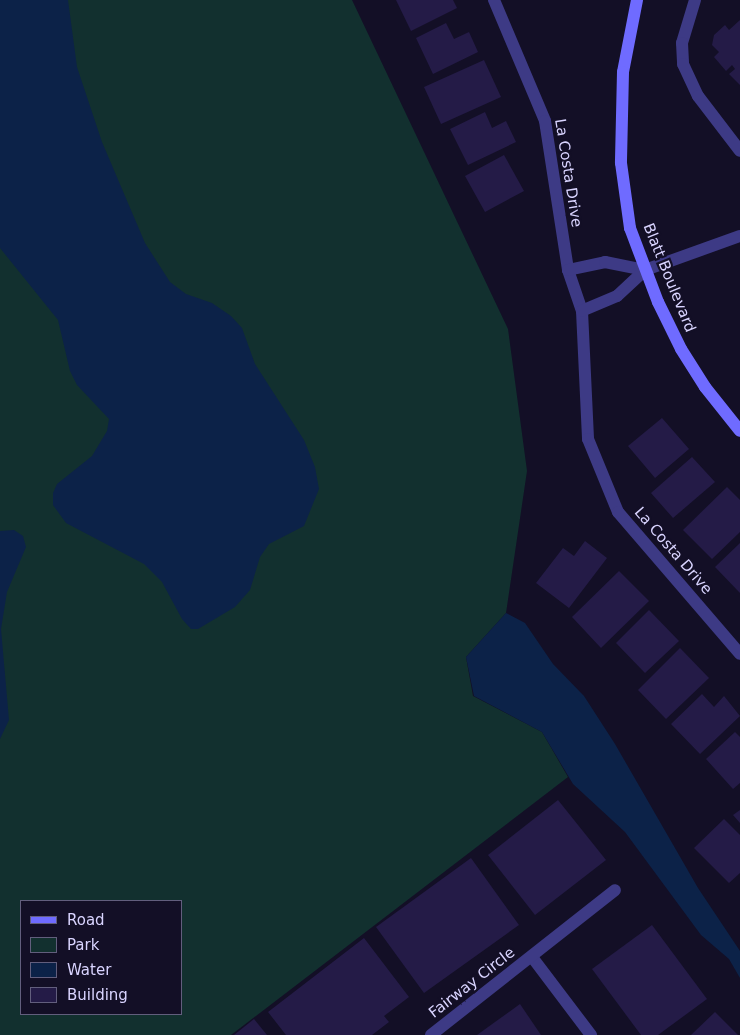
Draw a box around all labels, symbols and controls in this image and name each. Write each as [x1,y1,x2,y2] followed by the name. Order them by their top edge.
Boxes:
[551,117,585,229] street label: La Costa Drive
[639,221,699,335] street label: Blatt Boulevard
[630,504,716,598] street label: La Costa Drive
[20,900,182,1015] legend
[67,911,105,929] text: Road
[67,936,99,954] text: Park
[425,944,519,1022] street label: Fairway Circle
[67,961,111,979] text: Water
[67,986,128,1004] text: Building

